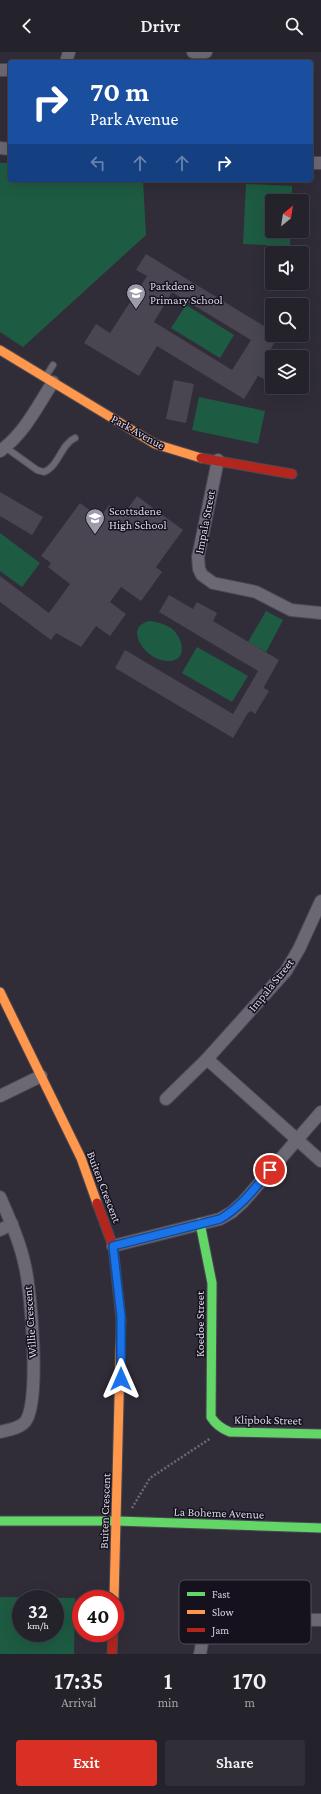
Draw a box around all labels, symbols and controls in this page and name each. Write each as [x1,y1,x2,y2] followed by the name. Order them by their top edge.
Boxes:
[16,15,38,37] icon: back
[283,15,305,37] icon: search
[141,16,180,36] text: Drivr
[24,76,76,128] icon: right
[90,76,149,107] text: 70 m
[90,109,178,129] text: Park Avenue
[87,152,109,174] icon: left
[129,152,151,174] icon: ahead
[171,152,193,174] icon: ahead
[213,152,235,174] icon: right
[265,194,309,238] north arrow
[265,194,309,394] map controls
[265,246,309,290] button: sound
[150,279,223,307] place label: Parkdene Primary School
[125,282,147,310] school or university icon: Parkdene Primary School
[265,298,309,342] button: search
[265,350,309,394] button: layers
[109,412,167,452] street label: Park Avenue
[192,488,218,555] street label: Impala Street
[109,504,167,532] place label: Scottsdene High School
[84,507,106,535] school or university icon: Scottsdene High School
[245,955,297,1014] street label: Impala Street
[84,1149,124,1226] street label: Buiten Crescent
[253,1153,287,1187] pin
[259,1159,281,1181] icon: arrive
[20,1284,40,1359] street label: Willie Crescent
[193,1290,207,1357] street label: Koedoe Street
[100,1358,142,1400] position arrow
[234,1412,303,1428] street label: Klipbok Street
[97,1472,113,1549] street label: Buiten Crescent
[174,1504,264,1522] street label: La Boheme Avenue
[179,1580,311,1644] legend
[212,1588,231,1600] text: Fast
[72,1590,124,1642] speed limit sign: 40
[28,1600,48,1622] text: 32
[212,1606,234,1618] text: Slow
[27,1620,49,1631] text: km/h
[211,1624,229,1637] text: Jam
[54,1667,103,1694] text: 17:35
[164,1667,172,1694] text: 1
[233,1667,267,1694] text: 170
[61,1695,97,1710] text: Arrival
[158,1695,178,1710] text: min
[244,1695,255,1710] text: m
[16,1740,157,1786] button: Exit
[165,1740,305,1786] button: Share

